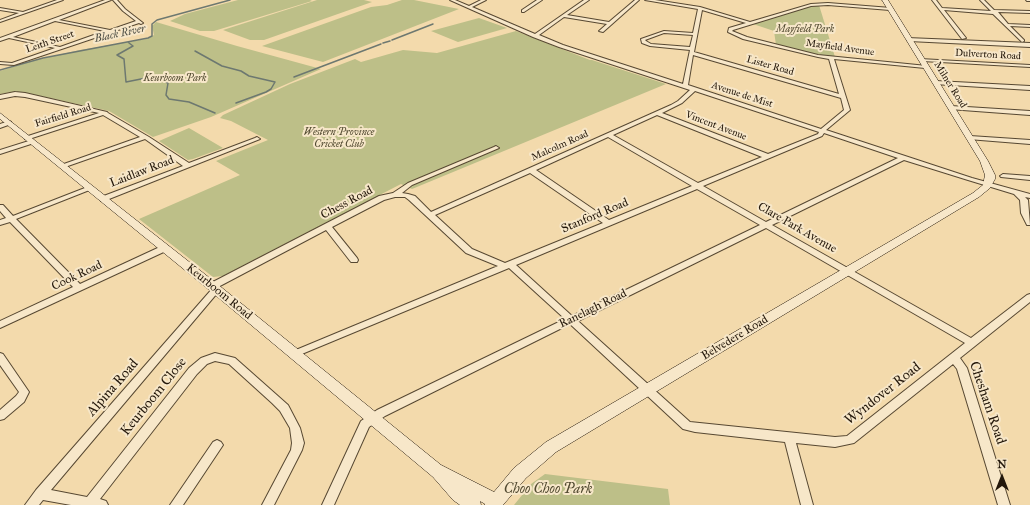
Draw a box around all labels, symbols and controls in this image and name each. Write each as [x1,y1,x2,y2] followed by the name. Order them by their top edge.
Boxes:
[93,22,147,46] water label: Black River
[776,24,834,36] park label: Mayfield Park
[24,28,76,56] street label: Leith Street
[805,37,875,59] street label: Mayfield Avenue
[955,47,1021,63] street label: Dulverton Road
[745,54,795,78] street label: Lister Road
[931,60,969,110] street label: Milner Road
[143,73,207,85] park label: Keurboom Park
[710,79,774,111] street label: Avenue de Mist
[33,102,93,130] street label: Fairfield Road
[684,109,748,143] street label: Vincent Avenue
[304,127,374,150] park label: Western Province Cricket Club
[530,128,590,164] street label: Malcolm Road
[108,153,176,191] street label: Laidlaw Road
[319,183,375,223] street label: Chess Road
[559,195,631,237] street label: Stanford Road
[755,200,839,256] street label: Clare Park Avenue
[49,258,105,294] street label: Cook Road
[183,261,255,323] street label: Keurboom Road
[557,286,629,332] street label: Ranelagh Road
[699,312,771,364] street label: Belvedere Road
[117,355,191,439] street label: Keurboom Close
[84,356,142,420] street label: Alpina Road
[842,359,924,429] street label: Wyndover Road
[965,359,1009,447] street label: Chesham Road
[982,457,1022,497] north arrow
[997,458,1007,471] text: N
[504,482,592,498] park label: Choo Choo Park

